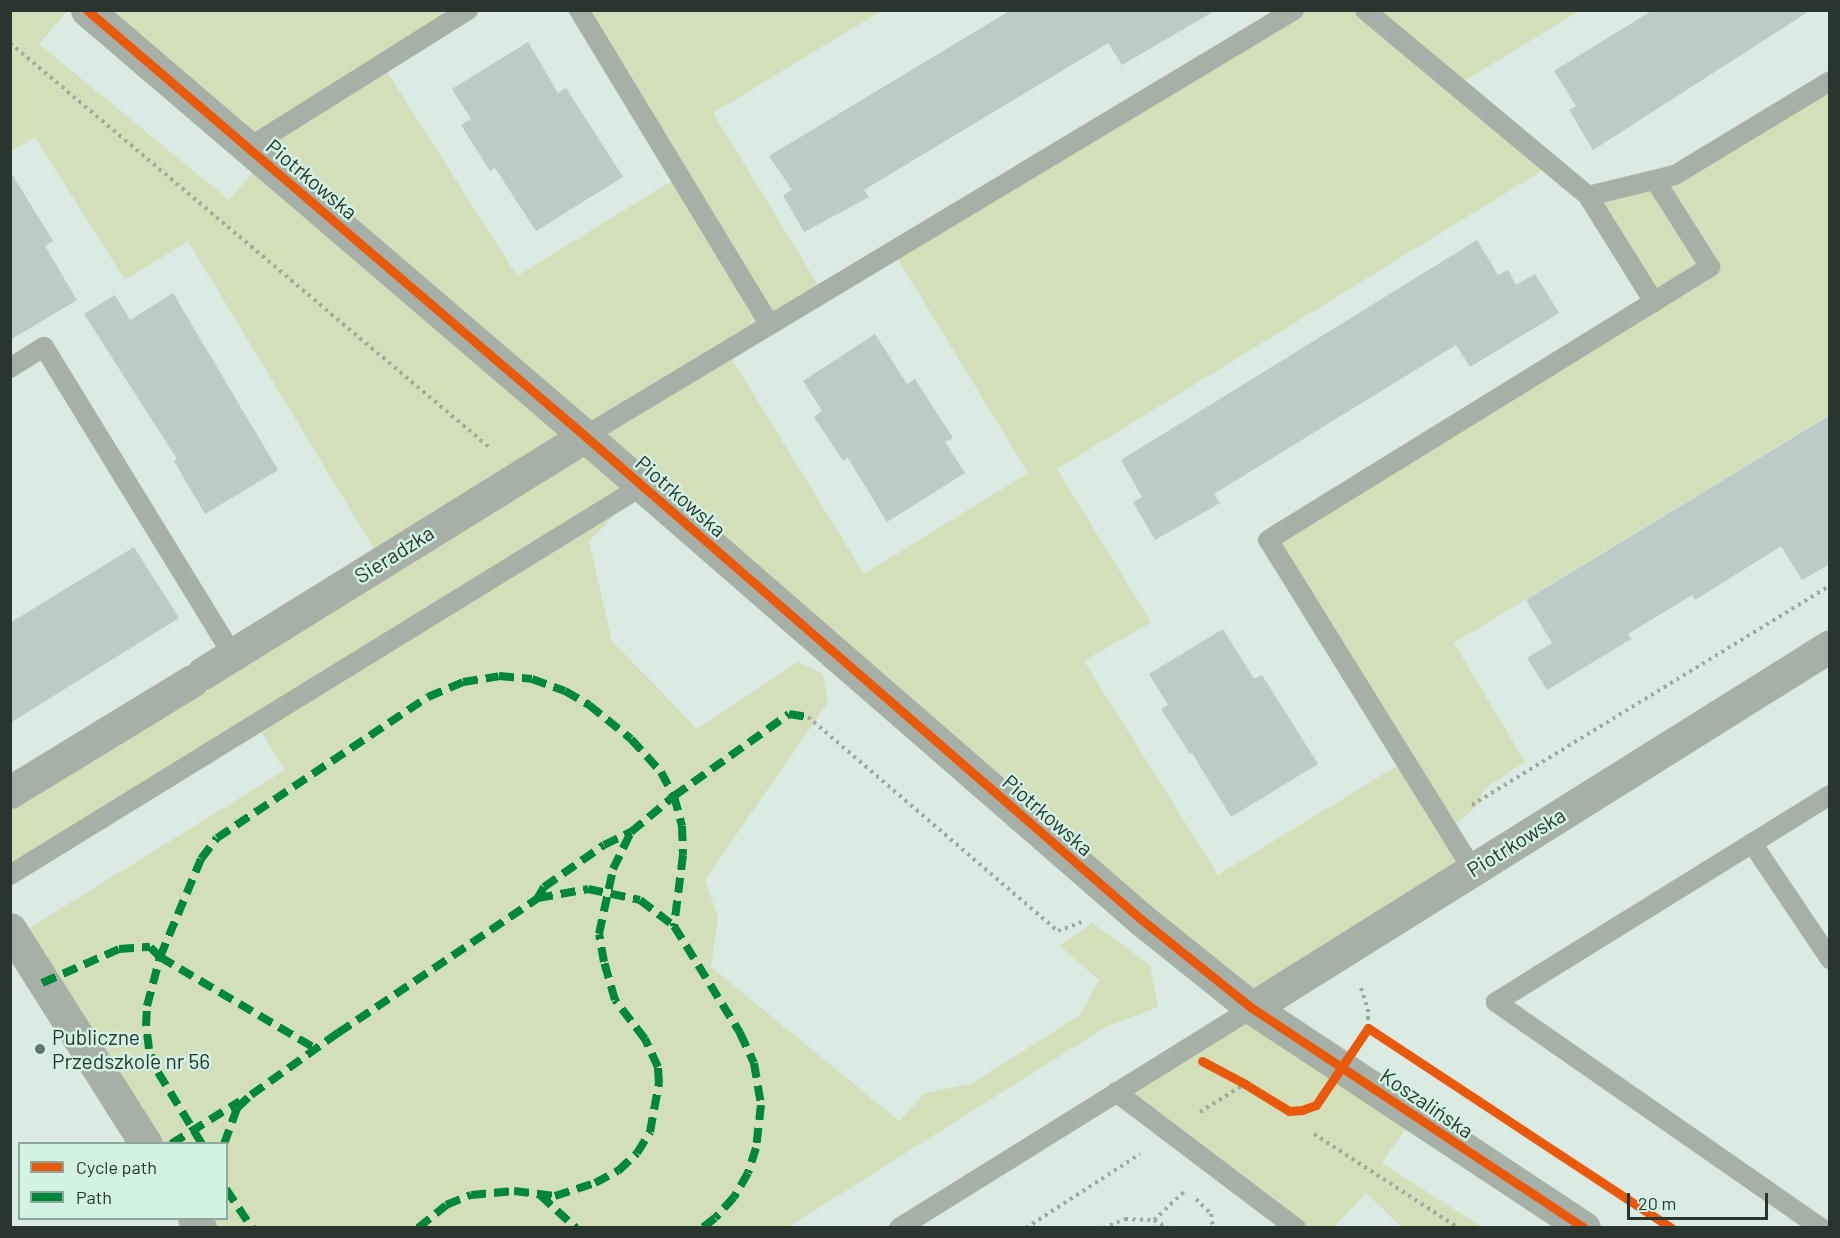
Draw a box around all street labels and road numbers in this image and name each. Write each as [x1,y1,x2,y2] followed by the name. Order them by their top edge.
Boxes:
[261,134,363,224] street label: Piotrkowska
[631,450,731,542] street label: Piotrkowska
[350,520,438,588] street label: Sieradzka
[998,769,1098,861] street label: Piotrkowska
[1462,802,1570,882] street label: Piotrkowska
[1376,1063,1478,1143] street label: Koszalińska

